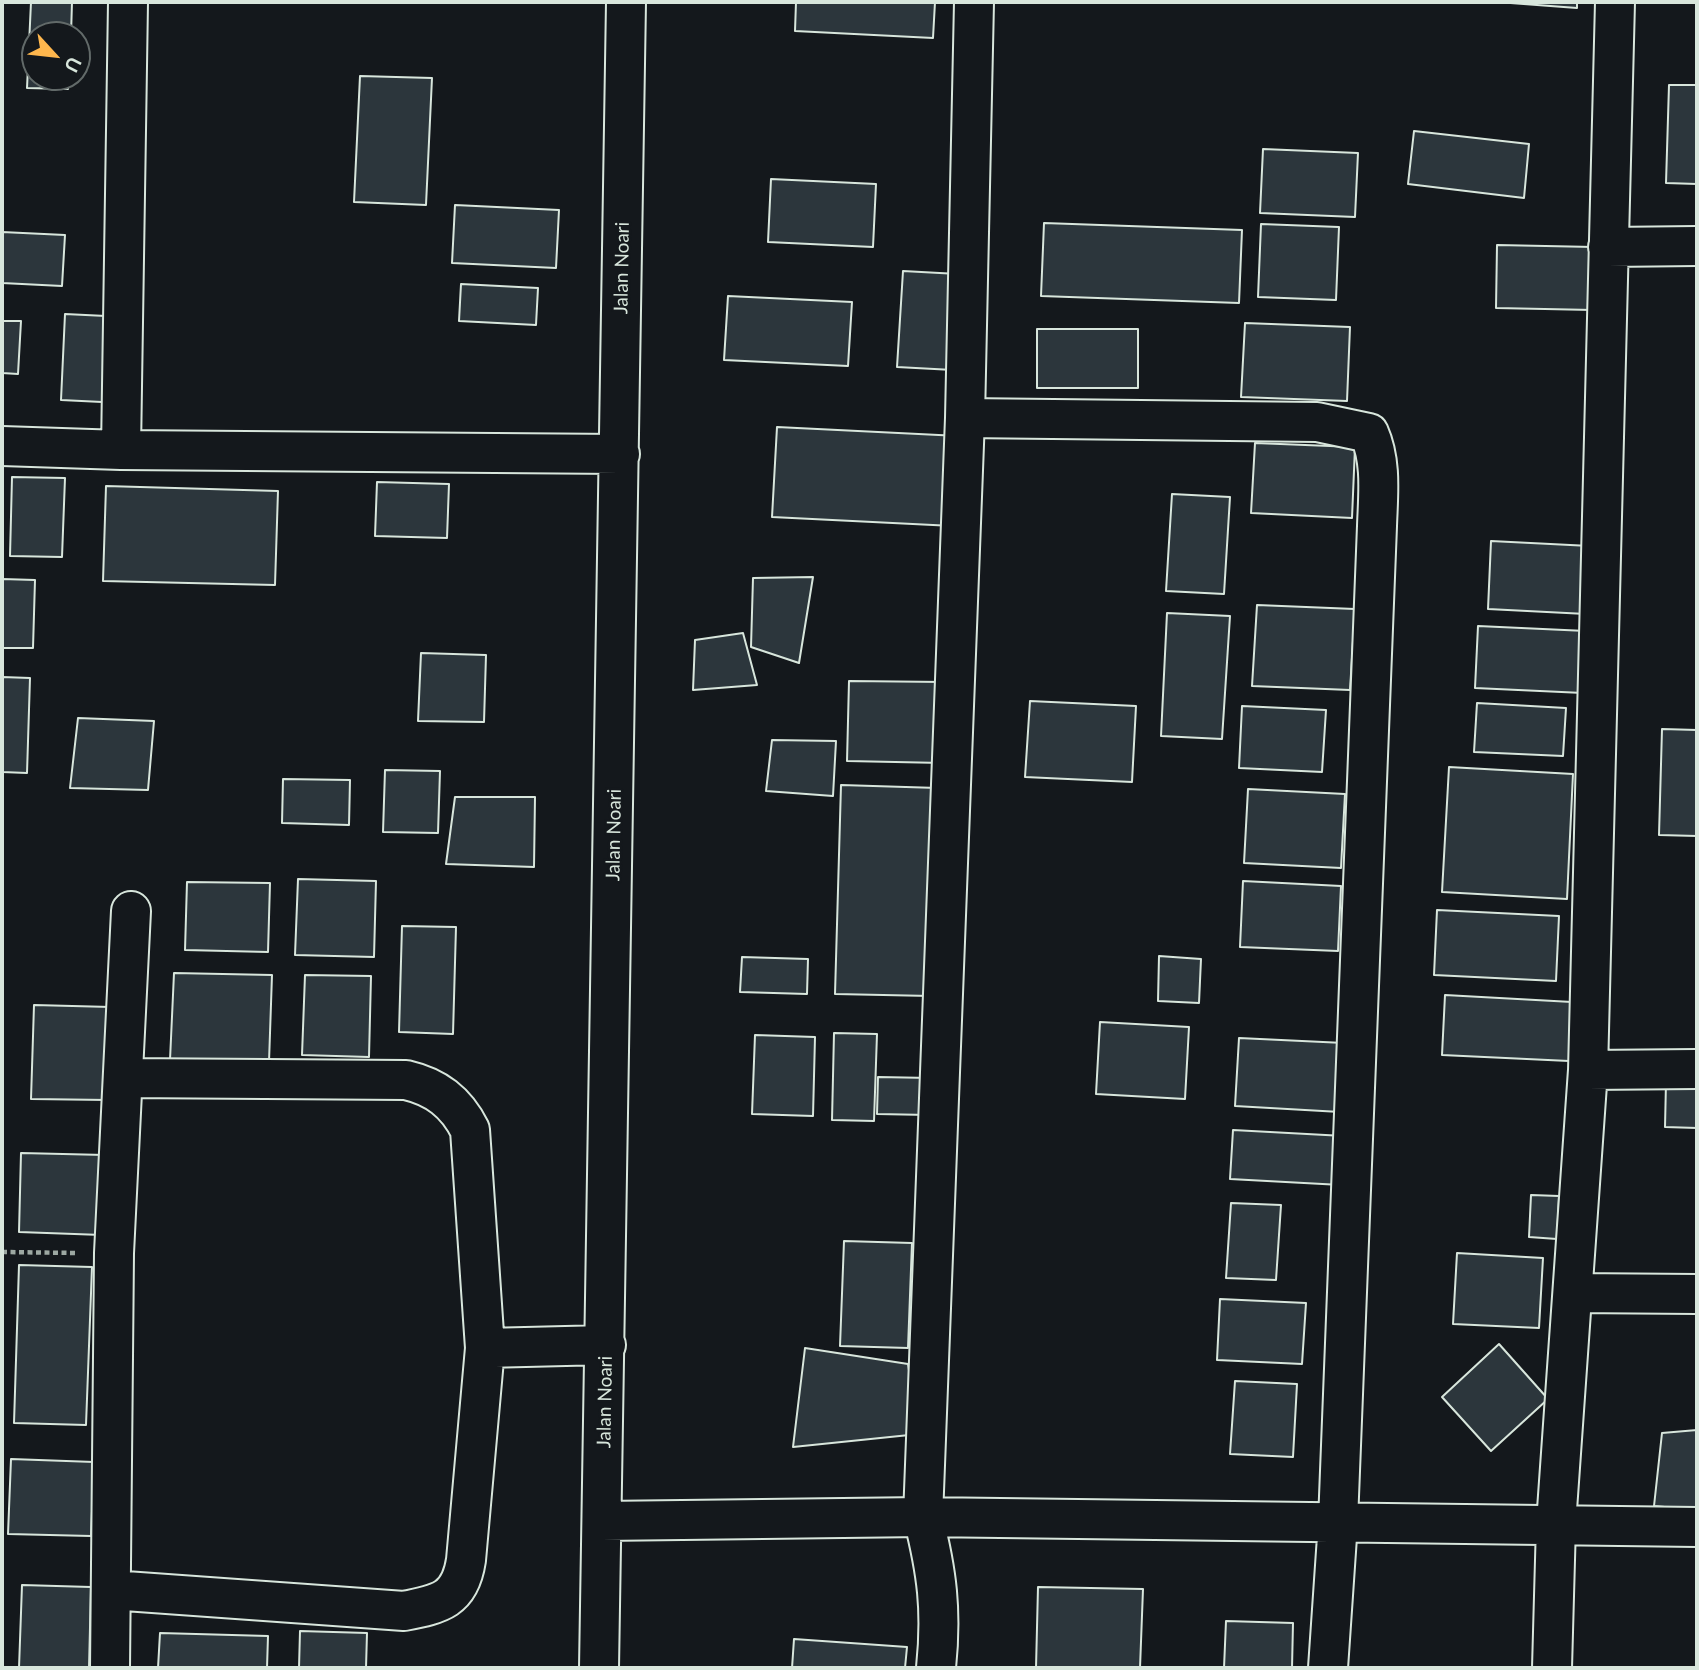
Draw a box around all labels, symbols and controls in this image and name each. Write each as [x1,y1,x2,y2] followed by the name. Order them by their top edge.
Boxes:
[21,21,91,91] north arrow
[60,53,87,76] text: U
[610,222,634,314] street label: Jalan Noari
[602,789,626,881] street label: Jalan Noari
[593,1356,617,1448] street label: Jalan Noari

